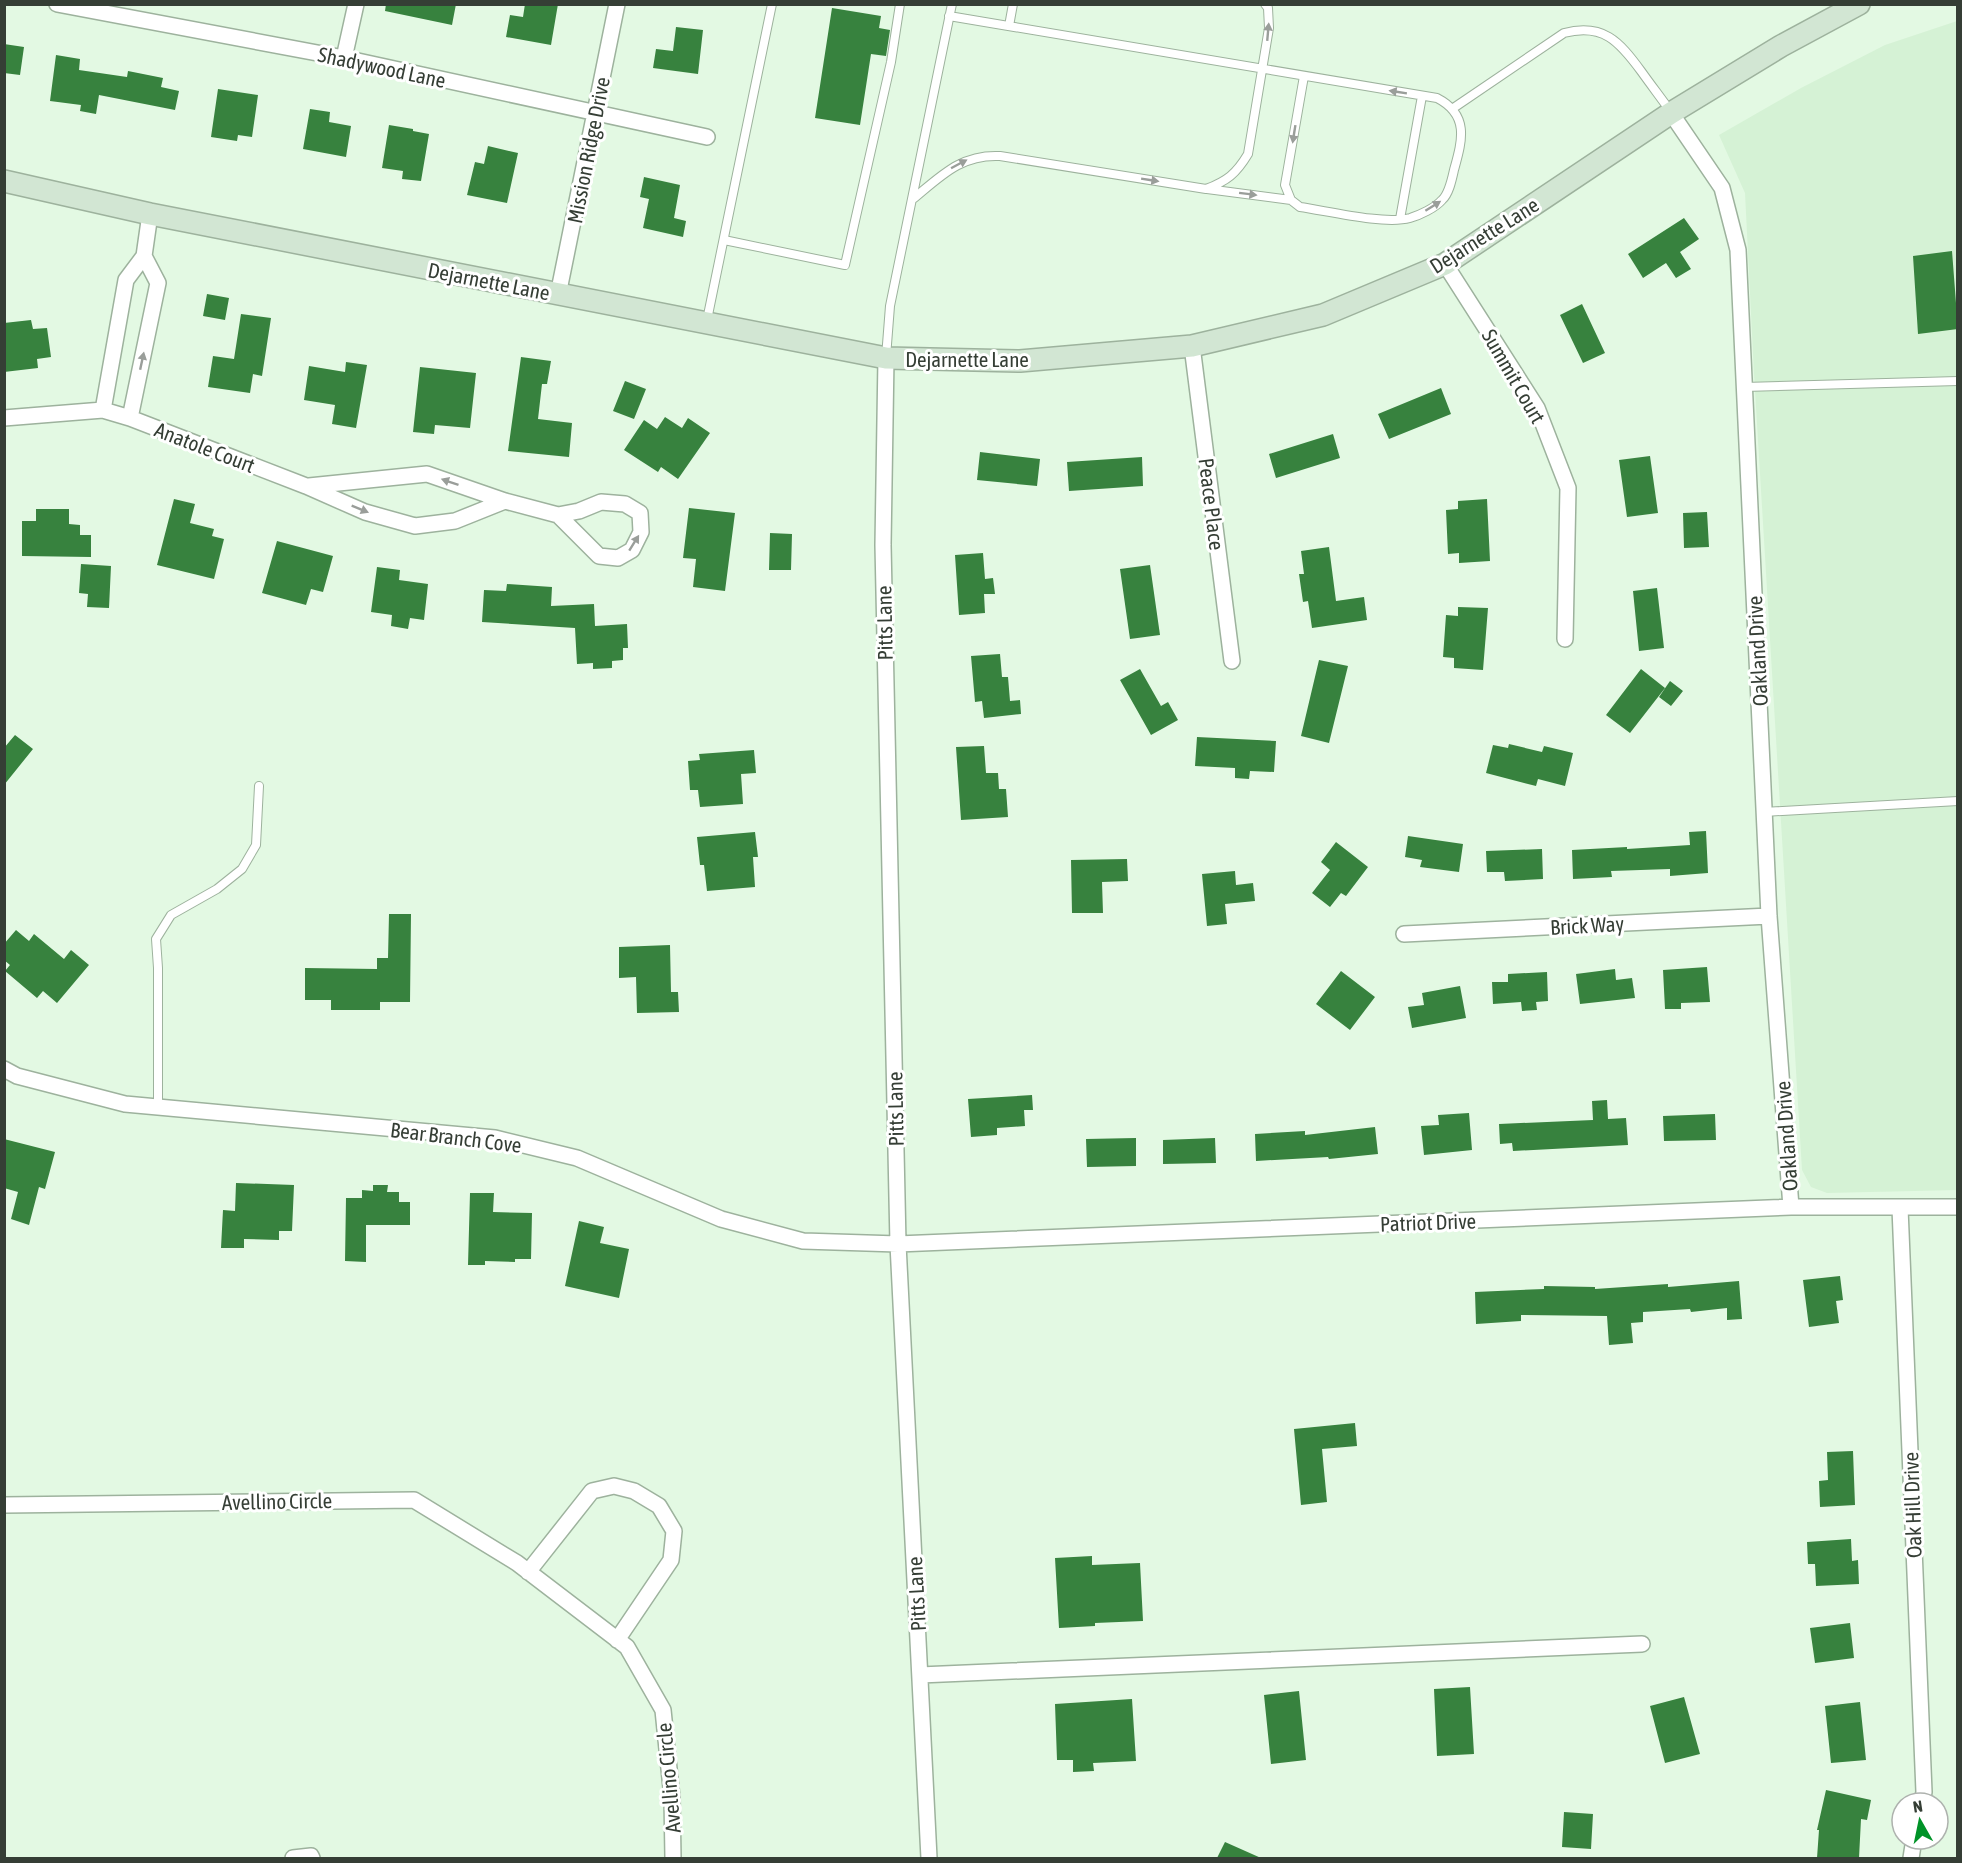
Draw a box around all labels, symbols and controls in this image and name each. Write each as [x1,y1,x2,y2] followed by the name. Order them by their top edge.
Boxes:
[1263,22,1273,41] one-way arrow
[316,42,448,92] street label: Shadywood Lane
[562,75,614,225] street label: Mission Ridge Drive
[1388,87,1407,96] one-way arrow
[1289,124,1298,143] one-way arrow
[951,159,968,169] one-way arrow
[1141,176,1160,185] one-way arrow
[1239,190,1258,199] one-way arrow
[1425,192,1543,278] street label: Dejarnette Lane
[1425,201,1441,212] one-way arrow
[426,257,552,305] street label: Dejarnette Lane
[1477,325,1551,427] street label: Summit Court
[905,347,1029,371] street label: Dejarnette Lane
[137,352,147,370] one-way arrow
[152,417,258,477] street label: Anatole Court
[1194,457,1230,551] street label: Peace Place
[441,477,459,486] one-way arrow
[351,504,369,514] one-way arrow
[629,535,640,552] one-way arrow
[871,585,897,661] street label: Pitts Lane
[1742,595,1772,707] street label: Oakland Drive
[1549,911,1625,939] street label: Brick Way
[882,1071,908,1147] street label: Pitts Lane
[1770,1080,1802,1192] street label: Oakland Drive
[389,1117,523,1157] street label: Bear Branch Cove
[1379,1208,1477,1236] street label: Patriot Drive
[1898,1452,1926,1558] street label: Oak Hill Drive
[222,1488,332,1514] street label: Avellino Circle
[902,1556,930,1632] street label: Pitts Lane
[651,1722,685,1834] street label: Avellino Circle
[1890,1791,1950,1851] north arrow
[1912,1797,1924,1816] text: N

